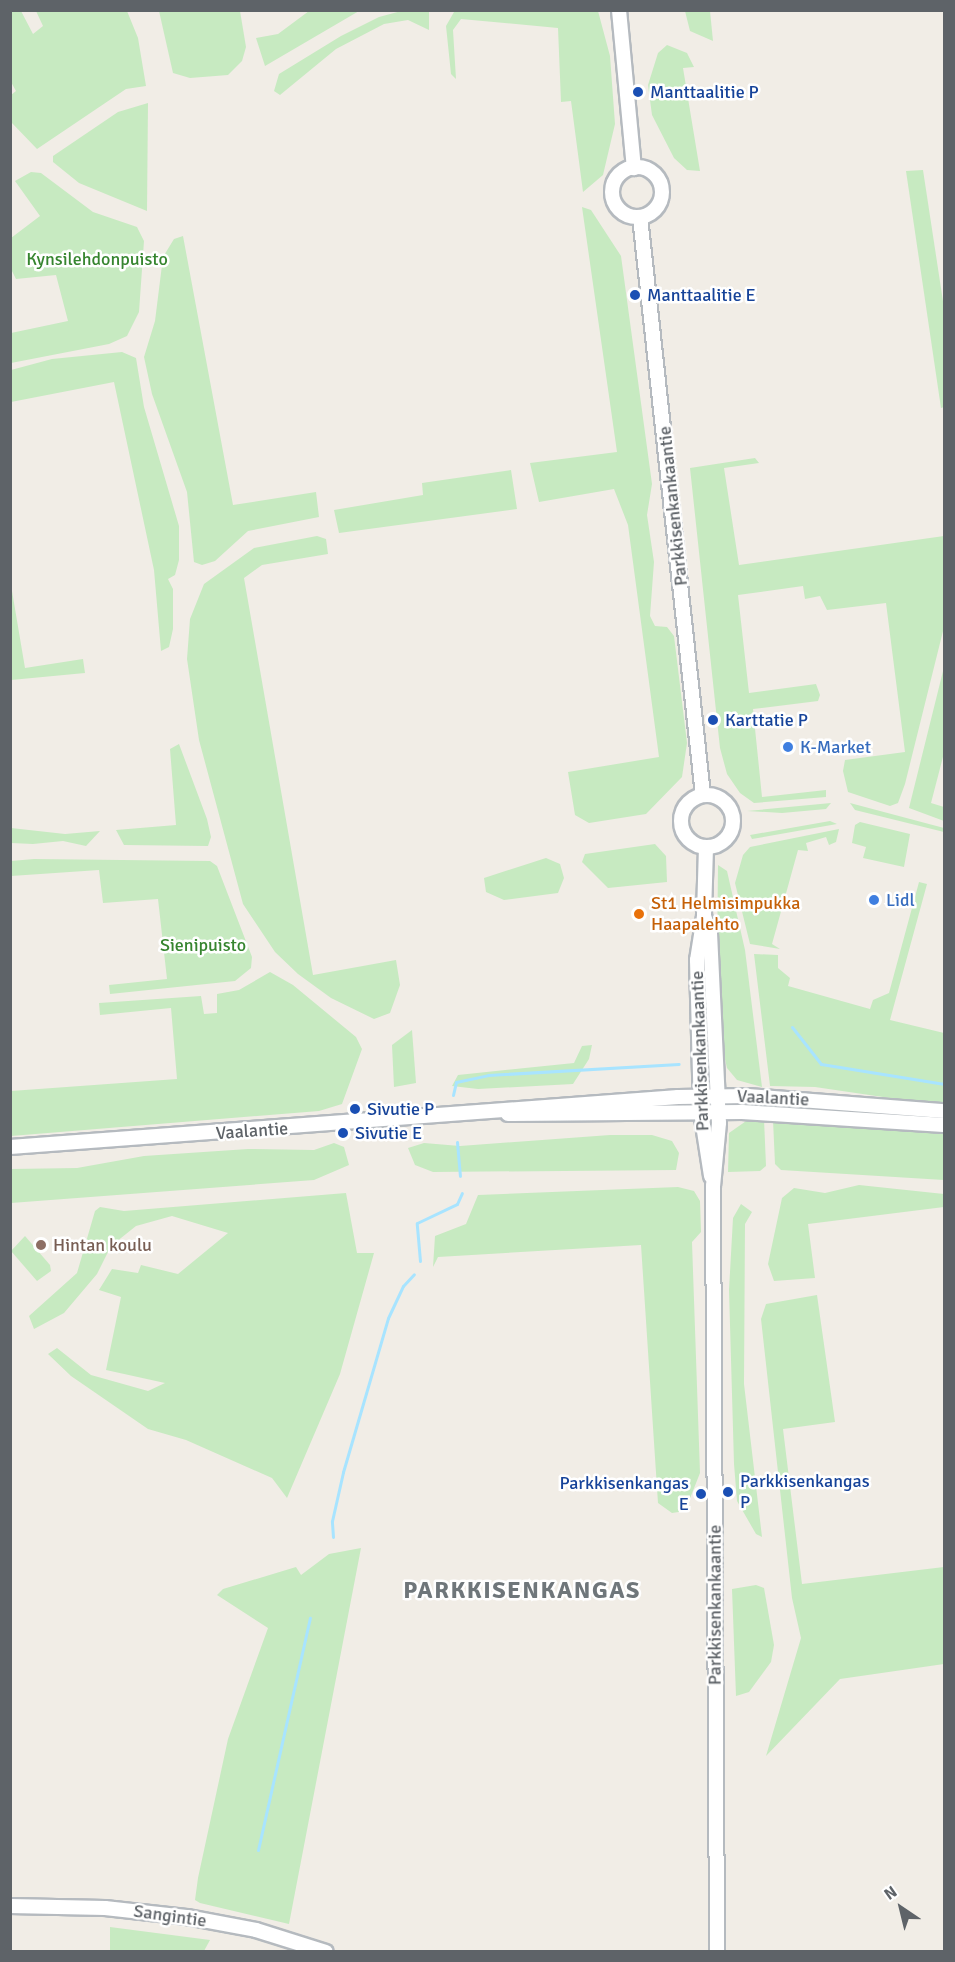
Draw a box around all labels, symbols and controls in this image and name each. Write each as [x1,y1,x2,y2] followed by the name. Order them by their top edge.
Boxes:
[650,81,759,103] place label: Manttaalitie P
[631,85,645,99] marker: Manttaalitie P
[26,248,168,270] park label: Kynsilehdonpuisto
[647,284,756,306] place label: Manttaalitie E
[628,288,642,302] marker: Manttaalitie E
[654,425,692,587] street label: Parkkisenkankaantie
[725,709,808,731] place label: Karttatie P
[706,713,720,727] marker: Karttatie P
[800,736,871,758] place label: K-Market
[781,740,795,754] marker: K-Market
[886,889,915,911] place label: Lidl
[651,893,800,936] place label: St1 Helmisimpukka Haapalehto
[867,893,881,907] marker: Lidl
[632,907,646,921] marker: St1 Helmisimpukka Haapalehto
[160,934,246,956] park label: Sienipuisto
[686,970,714,1132] street label: Parkkisenkankaantie
[736,1085,810,1111] street label: Vaalantie
[367,1098,434,1120] place label: Sivutie P
[348,1102,362,1116] marker: Sivutie P
[215,1118,289,1144] street label: Vaalantie
[355,1122,422,1144] place label: Sivutie E
[336,1126,350,1140] marker: Sivutie E
[53,1234,152,1256] place label: Hintan koulu
[34,1238,48,1252] marker: Hintan koulu
[740,1471,870,1514] place label: Parkkisenkangas P
[559,1473,689,1516] place label: Parkkisenkangas E
[721,1485,735,1499] marker: Parkkisenkangas P
[694,1487,708,1501] marker: Parkkisenkangas E
[704,1525,726,1685] street label: Parkkisenkankaantie
[403,1577,641,1605] district label: PARKKISENKANGAS
[871,1878,931,1938] north arrow
[880,1882,901,1905] text: N
[132,1900,208,1932] street label: Sangintie

